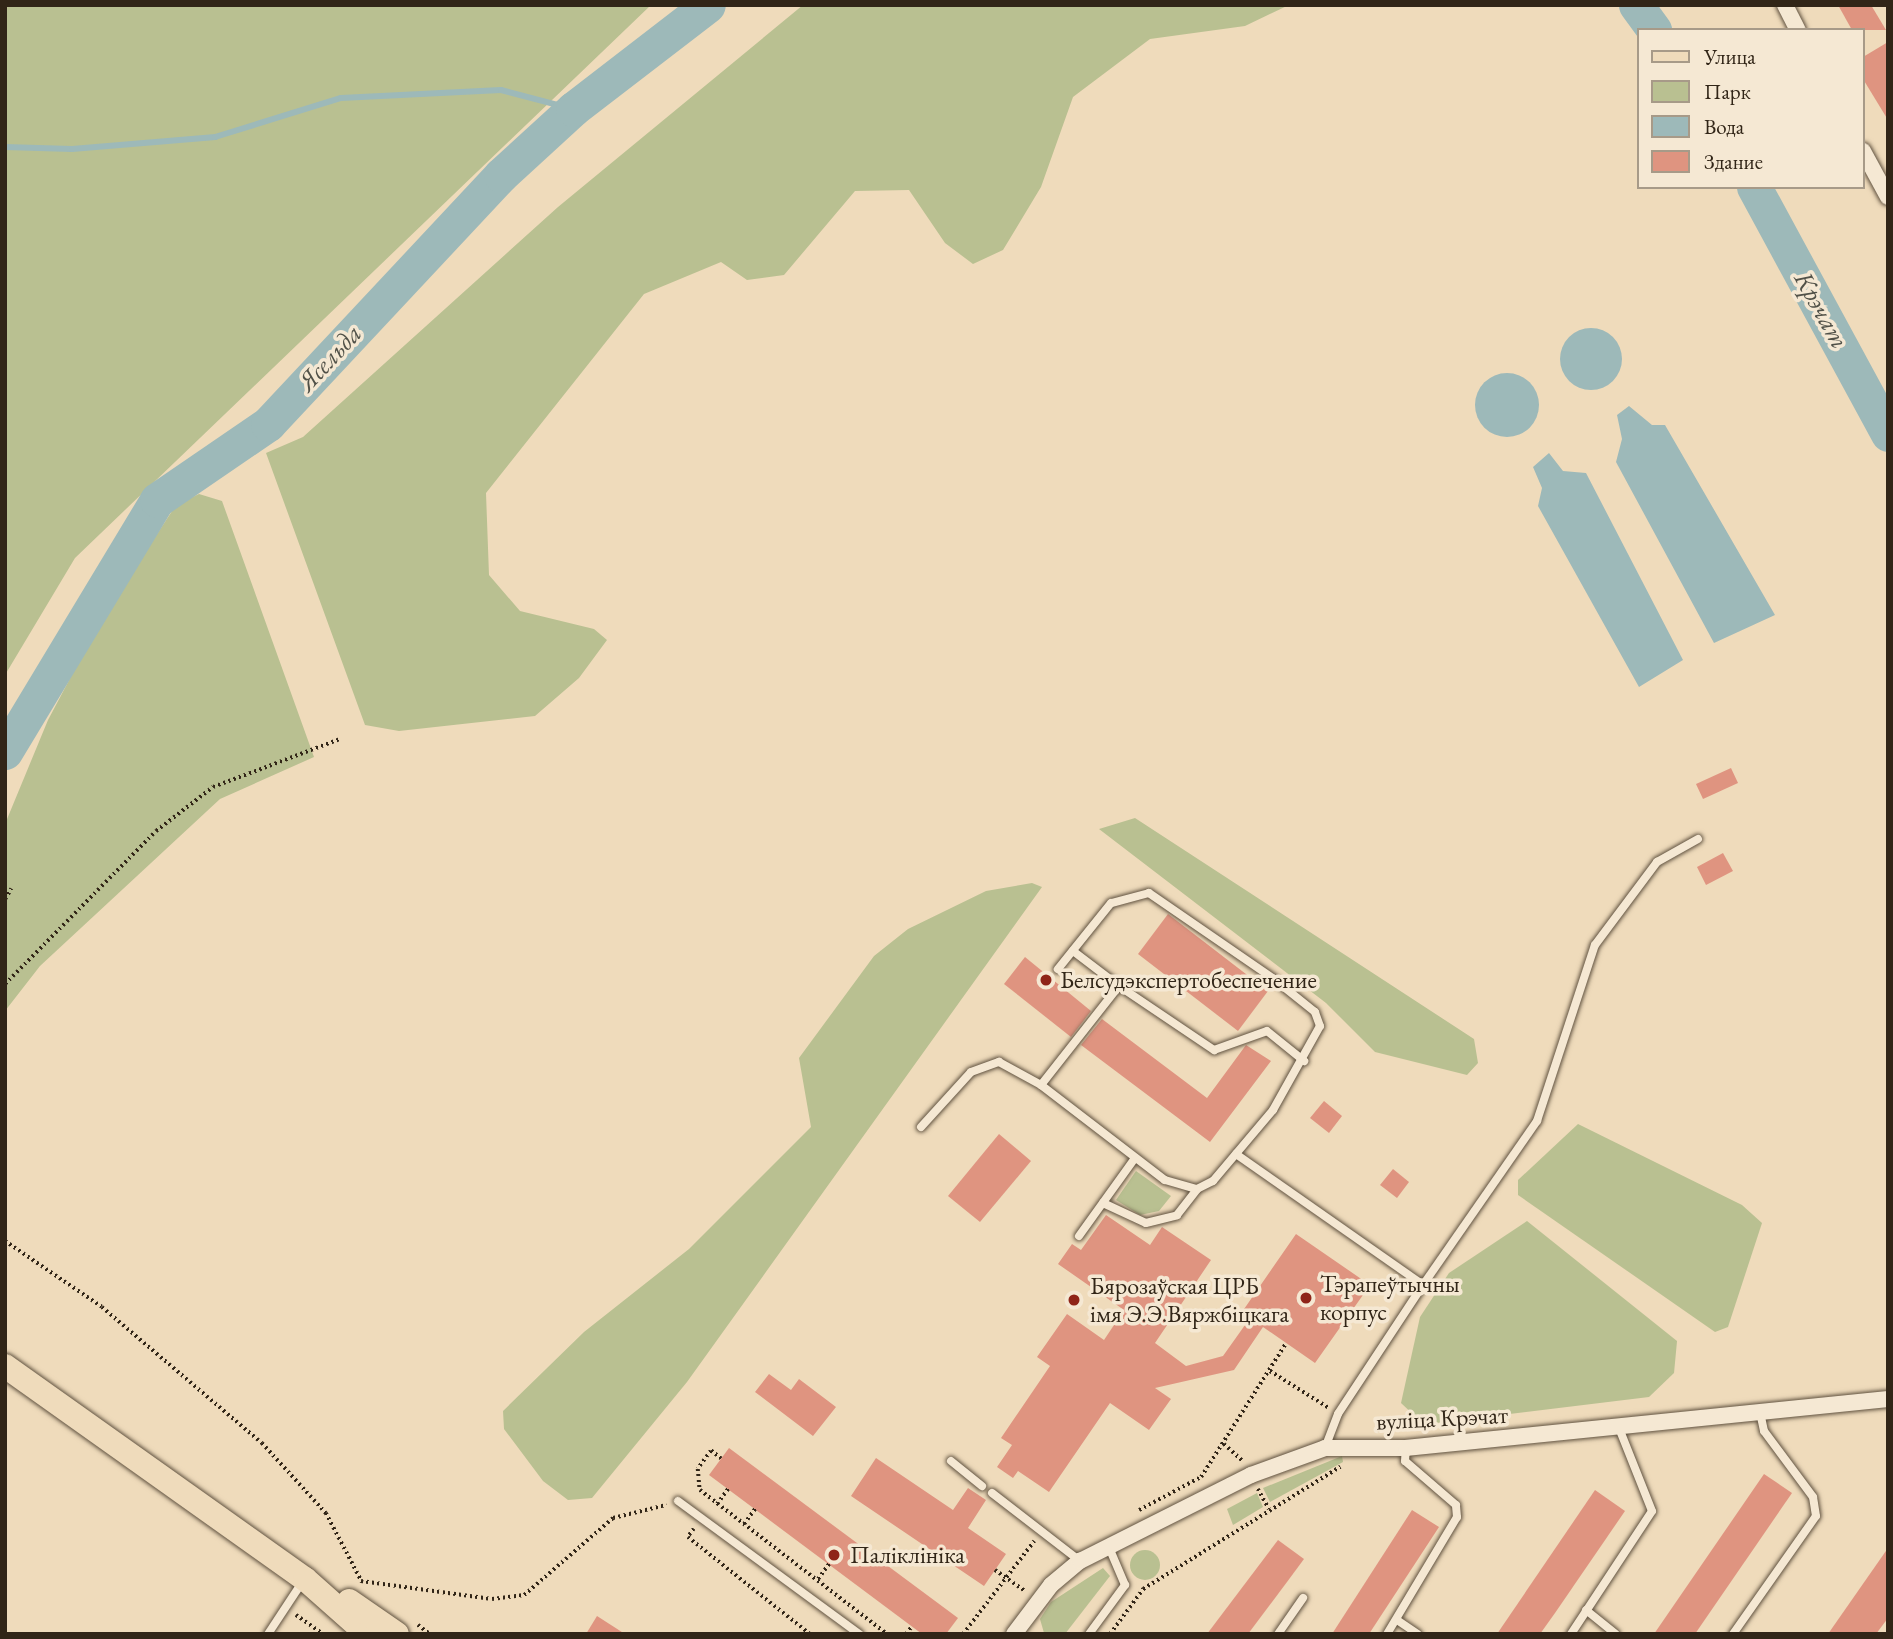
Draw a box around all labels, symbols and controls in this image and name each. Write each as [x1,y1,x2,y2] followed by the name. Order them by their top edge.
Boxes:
[1638,28,1865,189] legend
[1704,43,1756,70] text: Улица
[1704,78,1751,105] text: Парк
[1704,113,1744,140] text: Вода
[1704,148,1763,175] text: Здание
[1787,266,1855,354] water label: Крэчат
[291,318,369,398] water label: Ясельда
[1060,966,1317,994] place label: Белсудэкспертобеспечение
[1038,972,1054,988] marker: Белсудэкспертобеспечение
[1320,1270,1460,1326] place label: Тэрапеўтычны корпус
[1090,1272,1289,1328] place label: Бярозаўская ЦРБ імя Э.Э.Вяржбіцкага
[1064,1290,1084,1310] marker: Бярозаўская ЦРБ імя Э.Э.Вяржбіцкага
[1298,1290,1314,1306] marker: Тэрапеўтычны корпус
[1375,1400,1509,1436] street label: вуліца Крэчат
[850,1541,965,1569] place label: Паліклініка
[824,1545,844,1565] marker: Паліклініка

